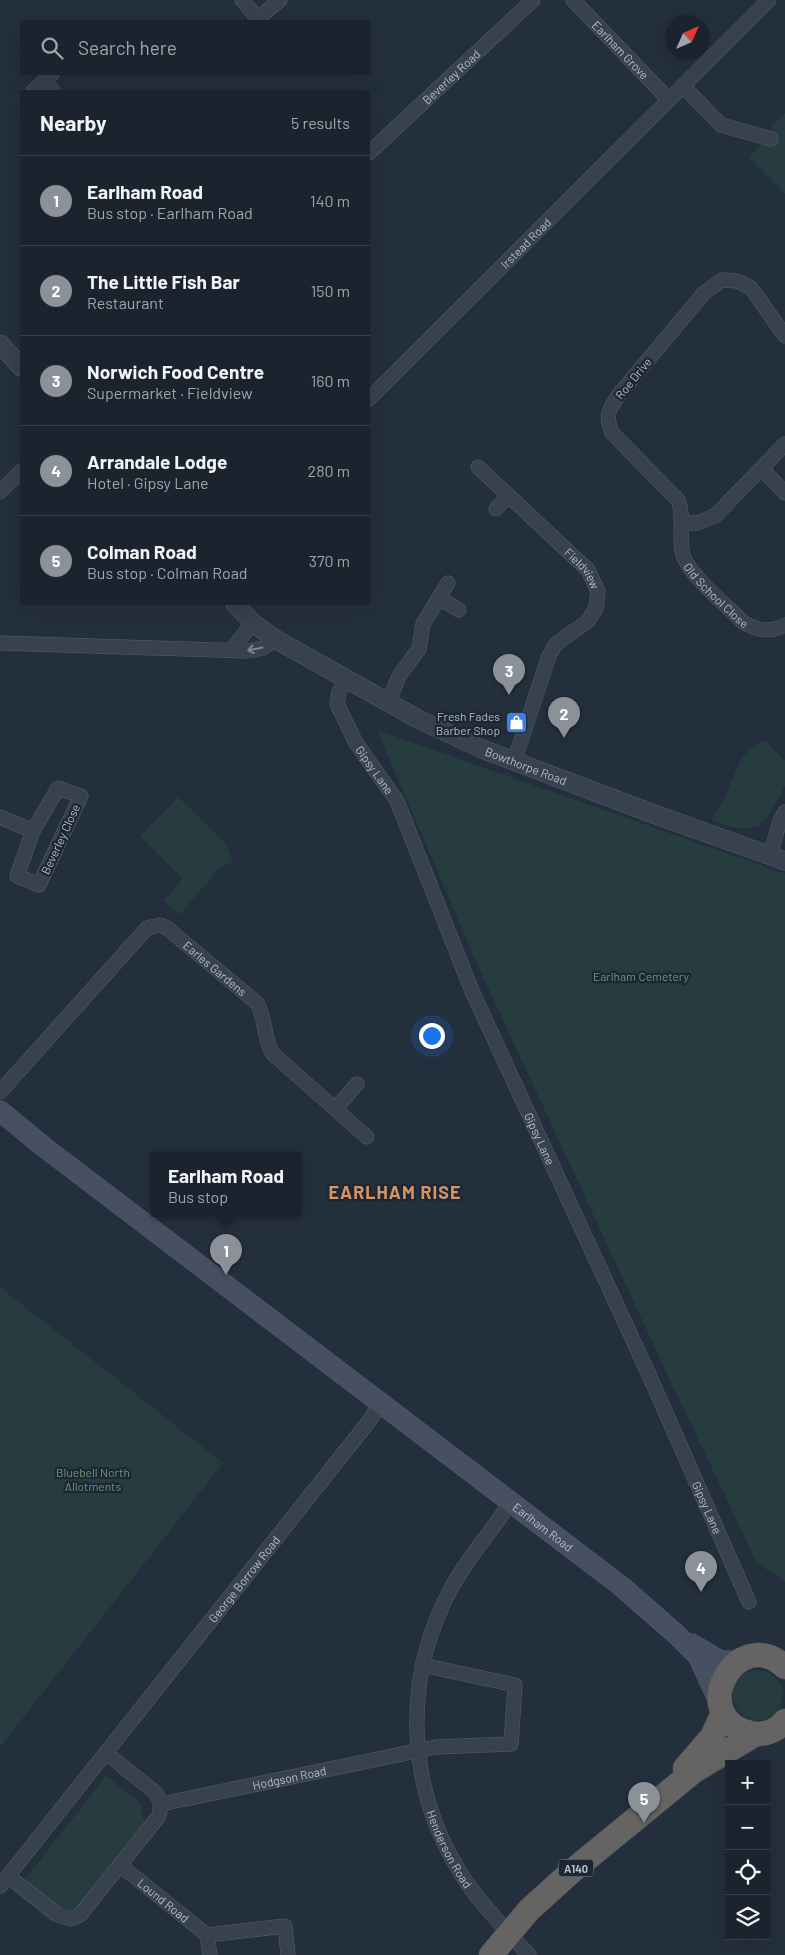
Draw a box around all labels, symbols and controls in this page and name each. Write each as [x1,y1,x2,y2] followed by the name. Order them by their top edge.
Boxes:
[665,15,710,60] north arrow
[590,18,652,82] street label: Earlham Grove
[20,20,370,75] search box
[38,34,66,62] icon: search
[78,36,177,59] text: Search here
[419,46,483,107] street label: Beverley Road
[40,110,106,135] text: Nearby
[291,113,350,132] text: 5 results
[87,180,203,203] text: Earlham Road
[53,191,59,210] text: 1
[310,191,350,210] text: 140 m
[87,203,253,222] text: Bus stop · Earlham Road
[497,215,554,271] street label: Irstead Road
[87,270,240,293] text: The Little Fish Bar
[52,281,60,300] text: 2
[311,281,350,300] text: 150 m
[87,293,164,312] text: Restaurant
[612,354,654,402] street label: Roe Drive
[87,360,264,383] text: Norwich Food Centre
[52,371,60,390] text: 3
[311,371,350,390] text: 160 m
[87,383,253,402] text: Supermarket · Fieldview
[87,450,227,473] text: Arrandale Lodge
[51,461,61,480] text: 4
[308,461,350,480] text: 280 m
[87,473,208,492] text: Hotel · Gipsy Lane
[87,540,197,563] text: Colman Road
[562,545,603,591] street label: Fieldview
[52,551,60,570] text: 5
[309,551,350,570] text: 370 m
[681,560,751,631] street label: Old School Close
[87,563,248,582] text: Bus stop · Colman Road
[247,645,263,654] one-way arrow
[493,654,525,695] pin: 3
[548,697,580,738] pin: 2
[436,709,500,737] place label: Fresh Fades Barber Shop
[504,711,528,735] shop icon: Fresh Fades Barber Shop
[353,743,397,797] street label: Gipsy Lane
[483,744,569,787] street label: Bowthorpe Road
[38,802,82,876] street label: Beverley Close
[181,938,250,999] street label: Earles Gardens
[593,969,690,983] park label: Earlham Cemetery
[419,1023,445,1049] your location
[522,1110,558,1167] street label: Gipsy Lane
[151,1152,301,1217] popup
[168,1164,284,1187] text: Earlham Road
[329,1181,461,1203] district label: EARLHAM RISE
[168,1187,228,1206] text: Bus stop
[210,1234,242,1275] pin: 1
[56,1465,130,1493] park label: Bluebell North Allotments
[690,1479,725,1536] street label: Gipsy Lane
[510,1499,576,1554] street label: Earlham Road
[205,1533,282,1625] street label: George Borrow Road
[685,1551,717,1592] pin: 4
[725,1760,770,1940] map controls
[725,1760,770,1805] button: +
[251,1763,327,1792] street label: Hodgson Road
[628,1782,660,1823] pin: 5
[725,1805,770,1850] button: −
[424,1808,475,1891] street label: Henderson Road
[725,1850,770,1895] button: locate
[558,1860,594,1876] road number: A140
[135,1875,192,1925] street label: Lound Road
[725,1895,770,1940] button: layers

